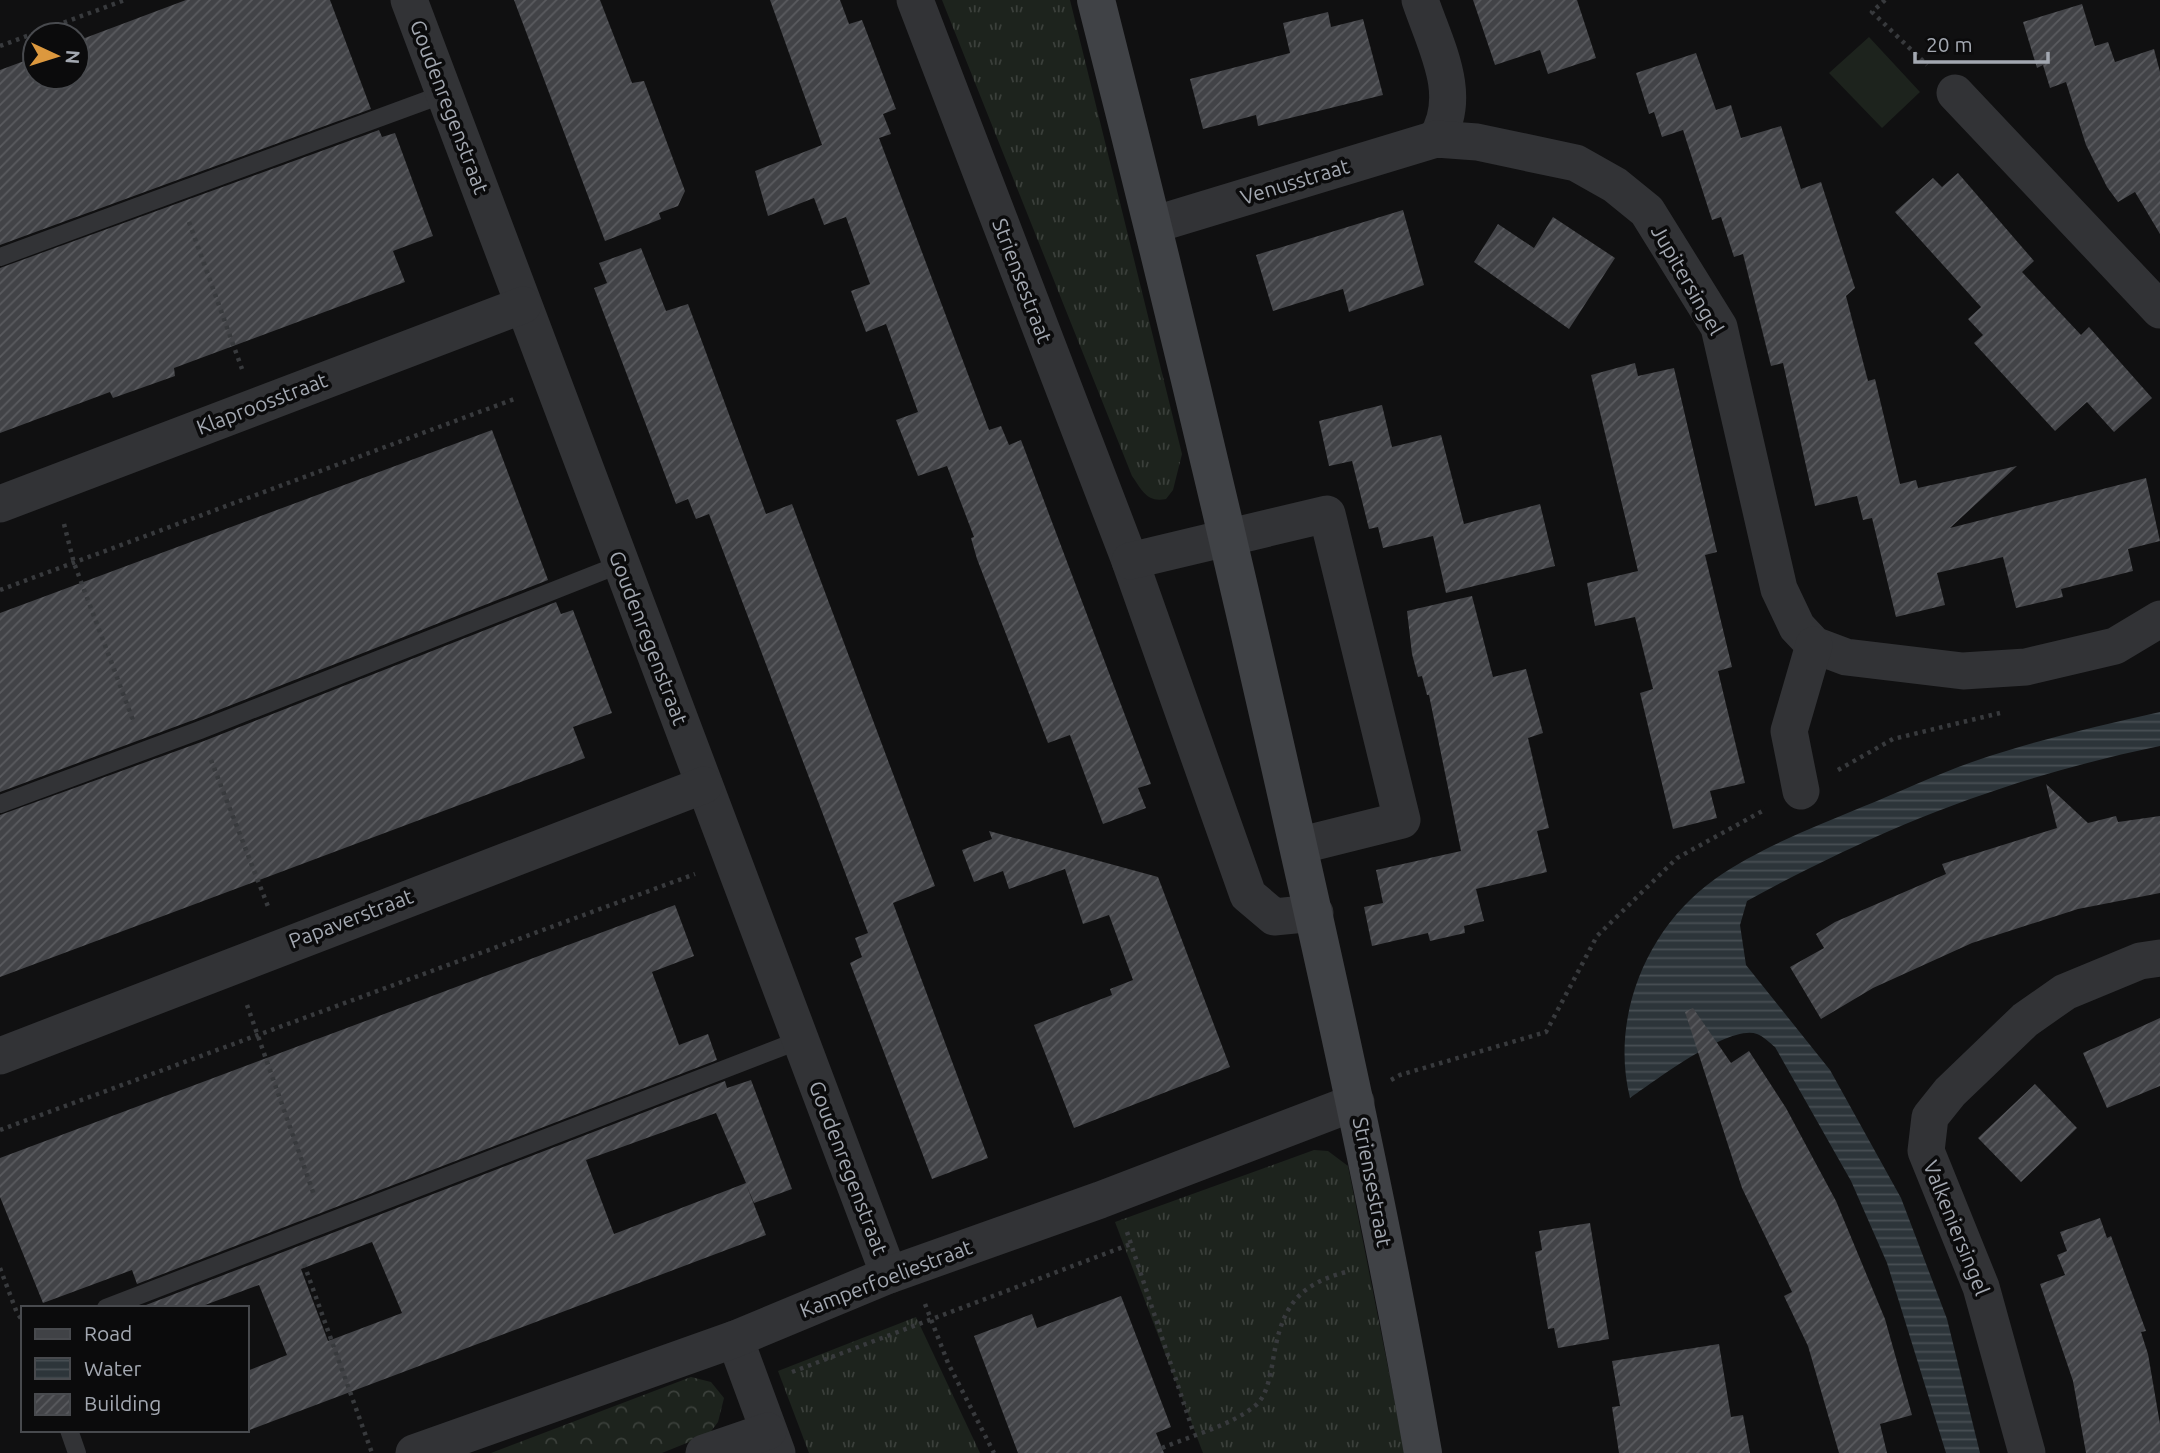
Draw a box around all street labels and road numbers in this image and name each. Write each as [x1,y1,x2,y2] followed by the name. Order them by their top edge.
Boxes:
[406,16,494,197] street label: Goudenregenstraat
[1237,153,1352,209] street label: Venusstraat
[988,215,1058,346] street label: Striensestraat
[1647,220,1729,339] street label: Jupitersingel
[193,367,330,439] street label: Klaproosstraat
[605,547,693,728] street label: Goudenregenstraat
[285,883,416,953] street label: Papaverstraat
[805,1077,893,1258] street label: Goudenregenstraat
[1349,1115,1397,1249] street label: Striensestraat
[1919,1157,1995,1298] street label: Valkeniersingel
[796,1234,975,1322] street label: Kamperfoeliestraat

